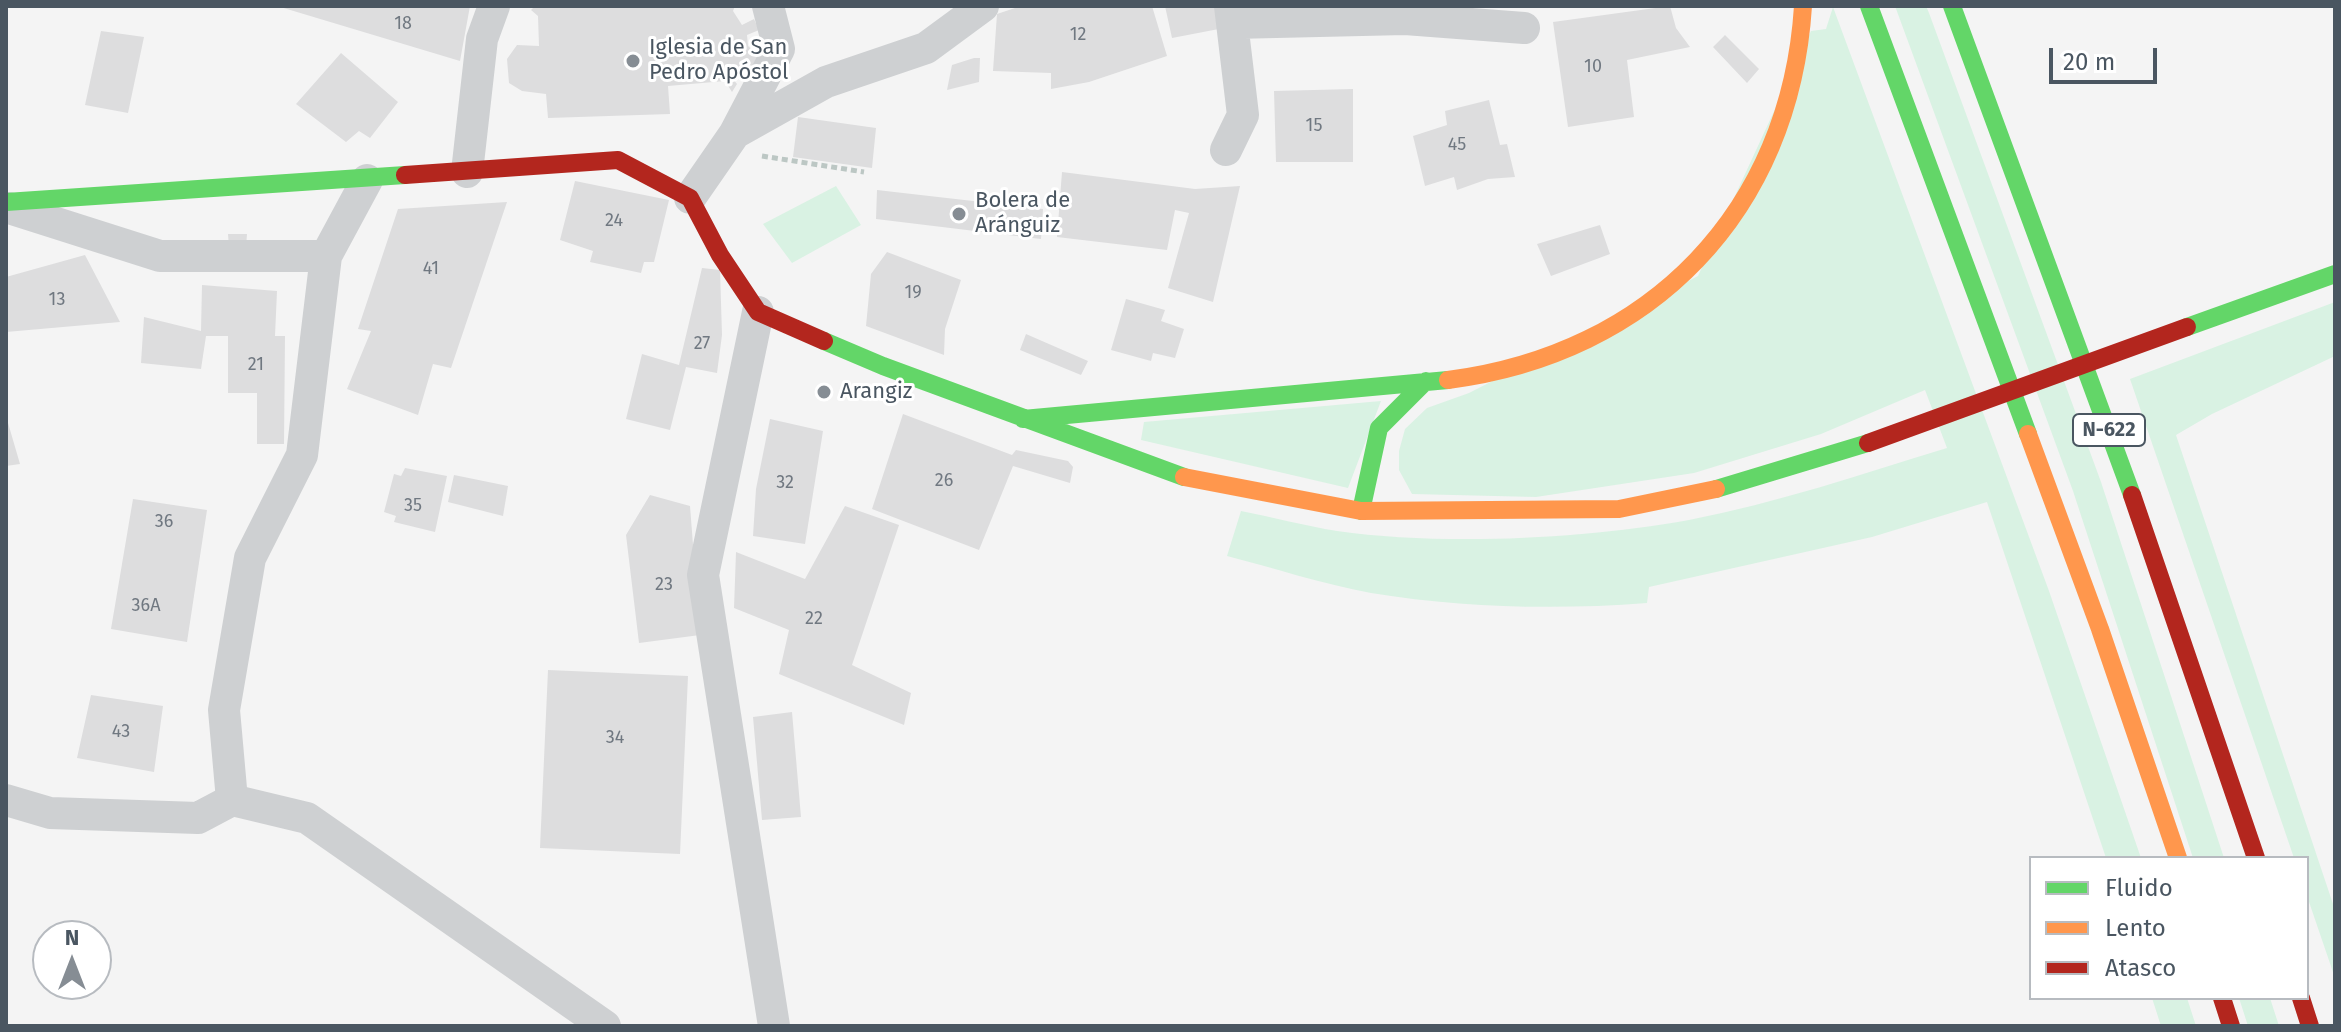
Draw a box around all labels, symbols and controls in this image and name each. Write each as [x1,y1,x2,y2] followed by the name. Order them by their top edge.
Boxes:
[394,13,412,35] house number: 18
[1070,24,1086,46] house number: 12
[2053,32,2161,82] scale bar
[649,35,788,86] place label: Iglesia de San Pedro Apóstol
[2063,48,2115,76] text: 20 m
[624,52,642,70] marker: Iglesia de San Pedro Apóstol
[1584,56,1602,78] house number: 10
[1306,115,1322,137] house number: 15
[1448,134,1466,156] house number: 45
[975,188,1070,240] place label: Bolera de Aránguiz
[950,205,968,223] marker: Bolera de Aránguiz
[605,210,623,232] house number: 24
[423,258,439,280] house number: 41
[904,282,922,304] house number: 19
[49,289,65,311] house number: 13
[694,333,710,355] house number: 27
[248,354,264,376] house number: 21
[840,379,912,405] place label: Arangiz
[815,383,833,401] marker: Arangiz
[2073,414,2145,446] road number: N-622
[935,470,953,492] house number: 26
[776,472,794,494] house number: 32
[404,495,422,517] house number: 35
[155,511,173,533] house number: 36
[655,574,673,596] house number: 23
[132,595,160,617] house number: 36A
[805,608,823,630] house number: 22
[112,721,130,743] house number: 43
[606,727,624,749] house number: 34
[2029,856,2309,1000] legend
[2105,874,2173,902] text: Fluido
[2105,914,2166,942] text: Lento
[32,920,112,1000] north arrow
[65,924,79,951] text: N
[2105,954,2176,982] text: Atasco

